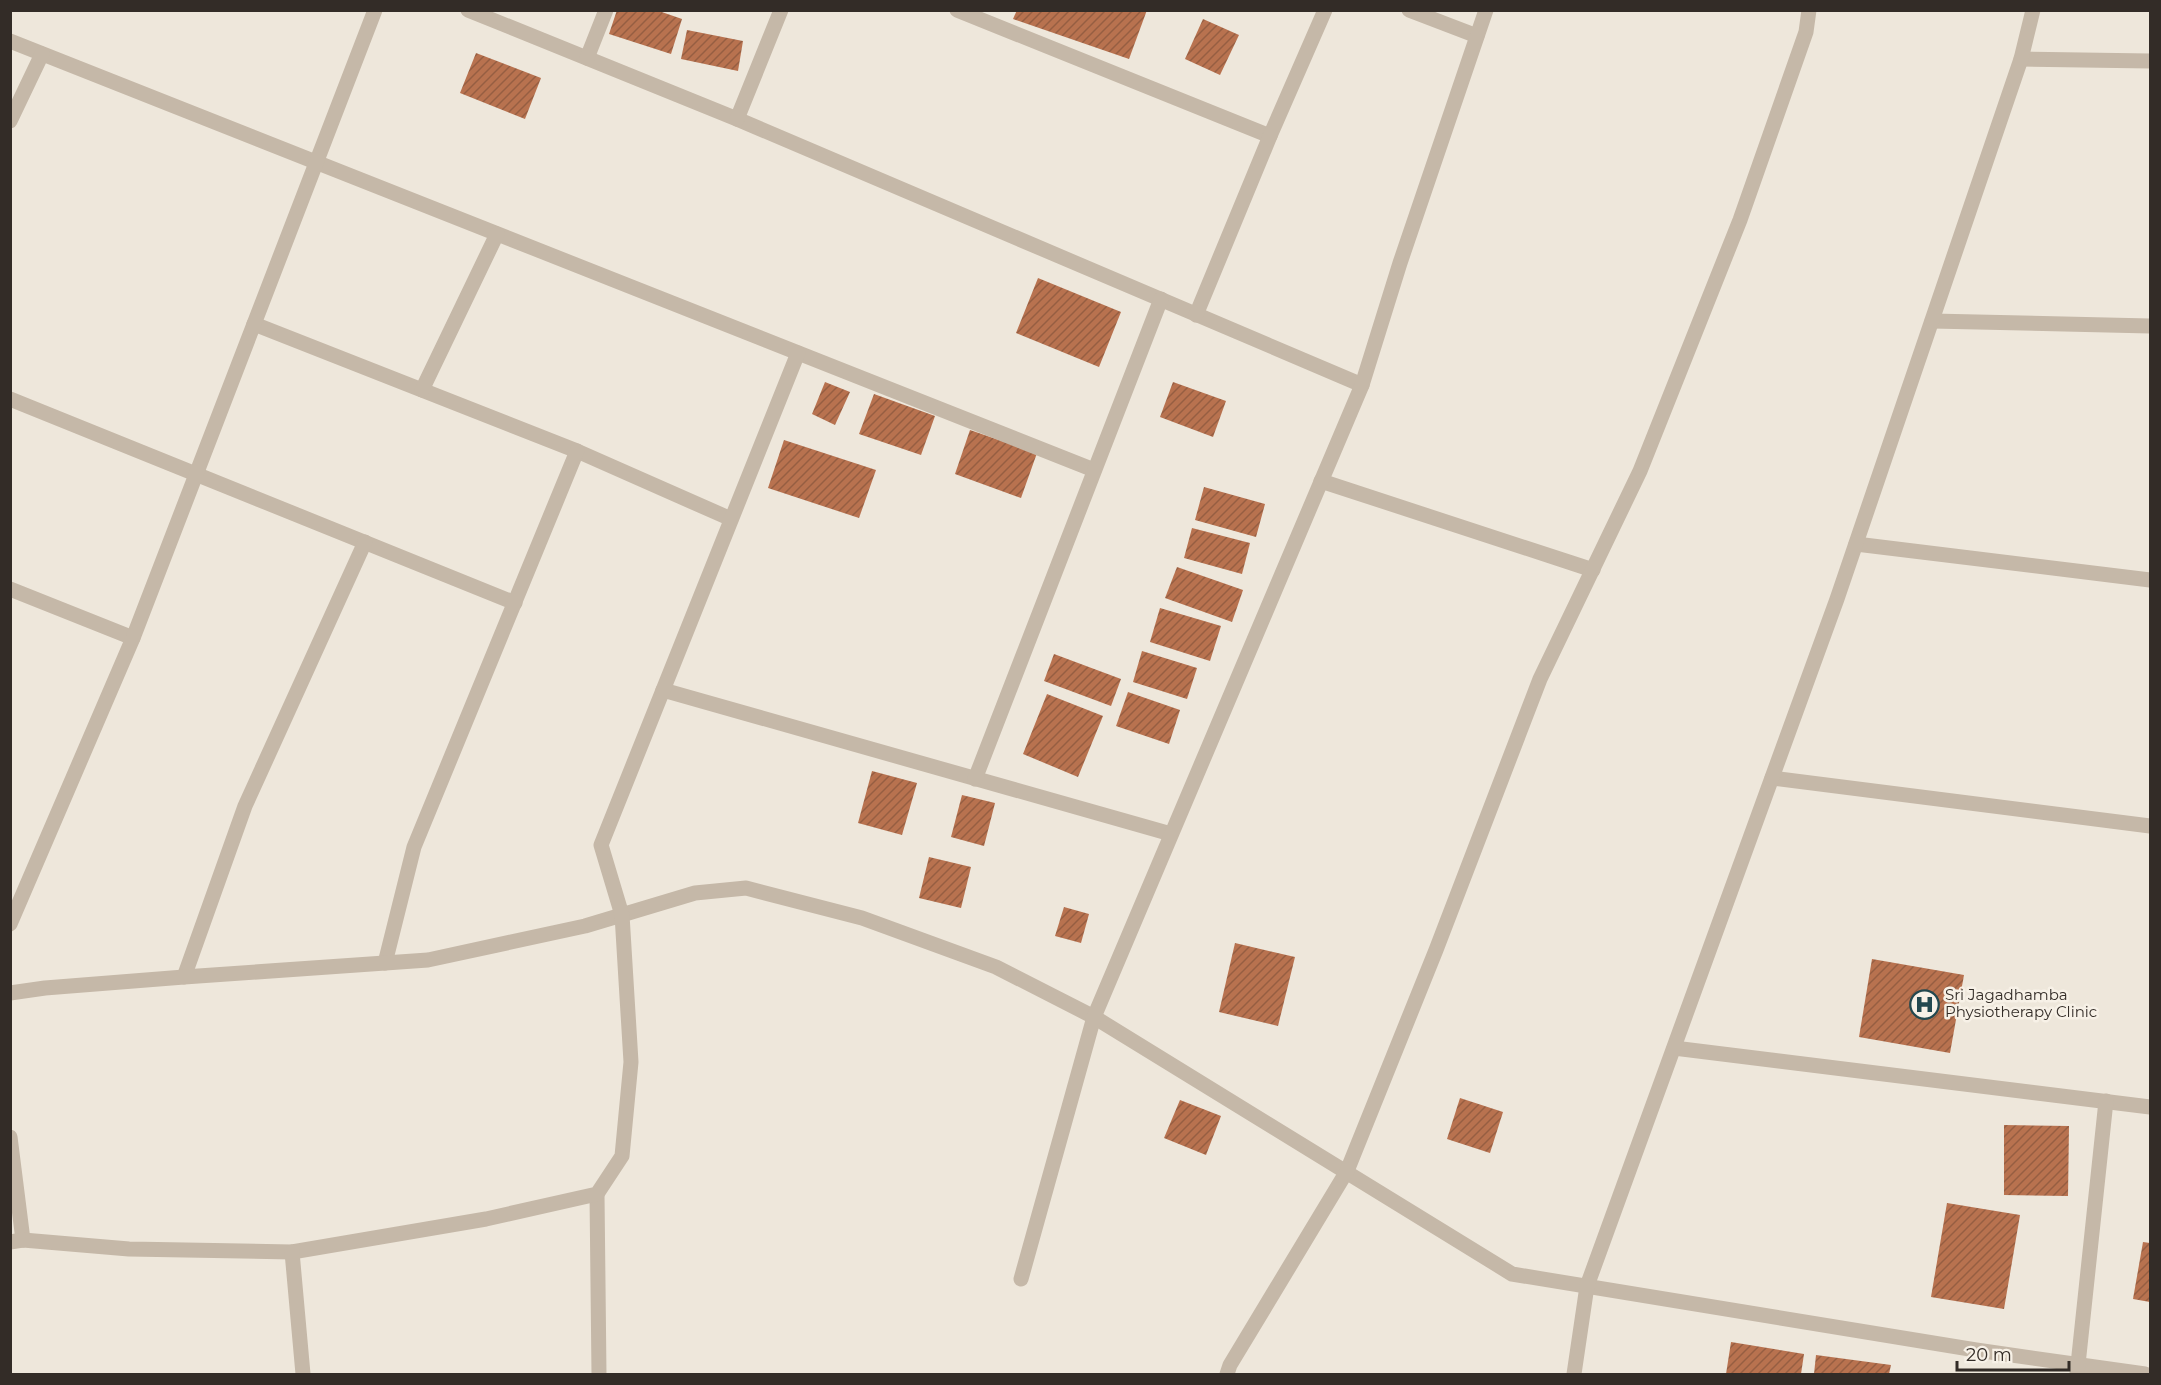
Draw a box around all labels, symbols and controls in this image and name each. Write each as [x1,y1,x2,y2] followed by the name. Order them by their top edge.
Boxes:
[1945,985,2097,1021] place label: Sri Jagadhamba Physiotherapy Clinic
[1908,988,1940,1020] hospital icon: Sri Jagadhamba Physiotherapy Clinic
[1957,1334,2070,1372] scale bar
[1966,1344,2012,1366] text: 20 m

